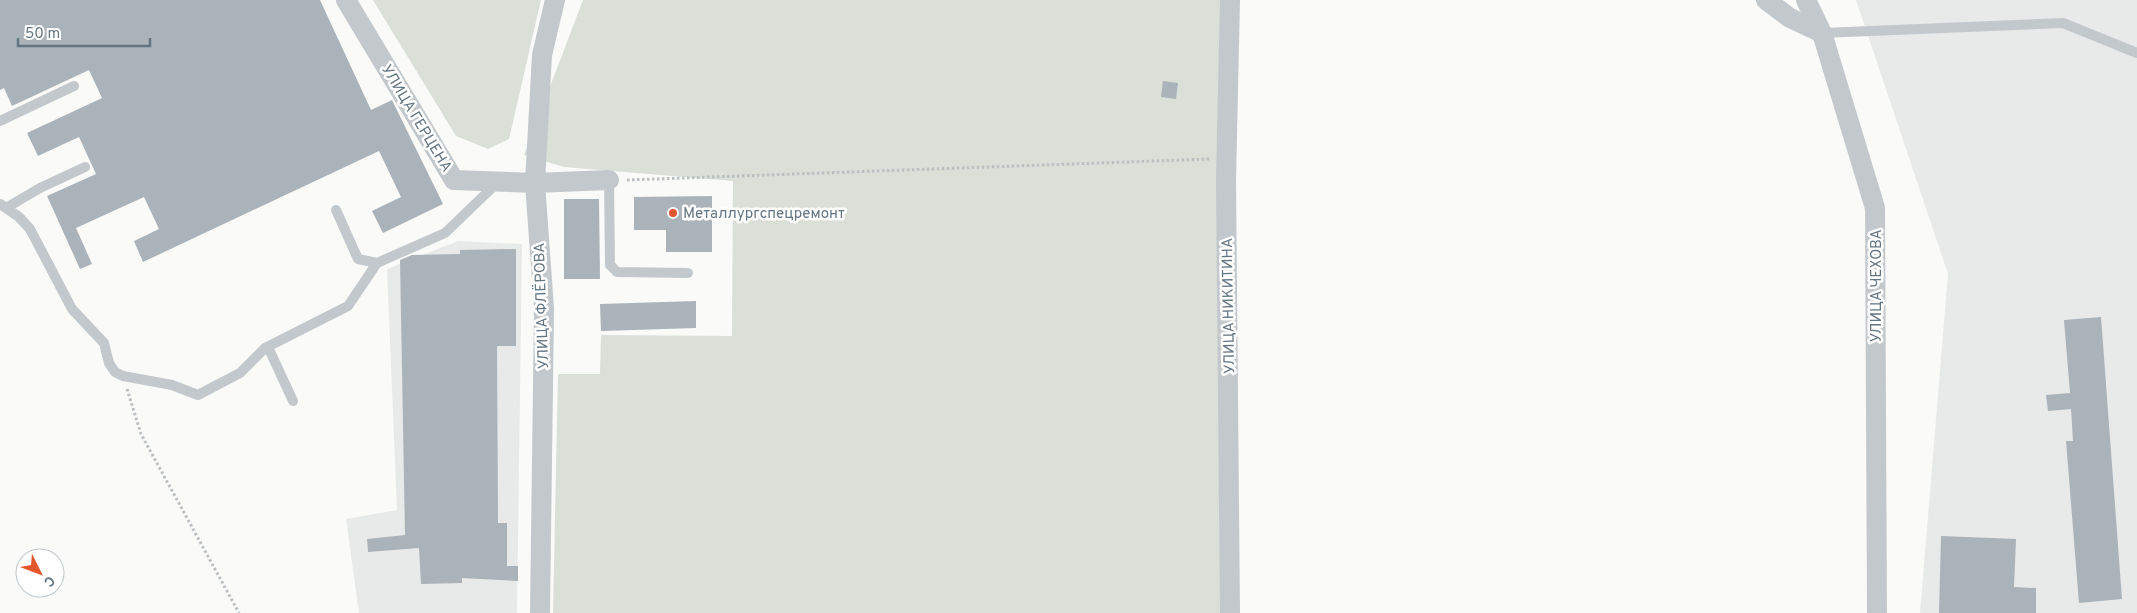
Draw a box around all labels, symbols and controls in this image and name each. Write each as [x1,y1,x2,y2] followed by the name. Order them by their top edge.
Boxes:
[18,15,150,47] scale bar
[25,25,60,44] text: 50 m
[376,62,455,176] street label: УЛИЦА ГЕРЦЕНА
[683,205,845,224] place label: Металлургспецремонт
[667,207,679,219] marker: Металлургспецремонт
[1868,229,1887,343] street label: УЛИЦА ЧЕХОВА
[1219,238,1240,374] street label: УЛИЦА НИКИТИНА
[530,242,554,370] street label: УЛИЦА ФЛЁРОВА
[15,548,65,598] north arrow
[39,572,58,590] text: С

